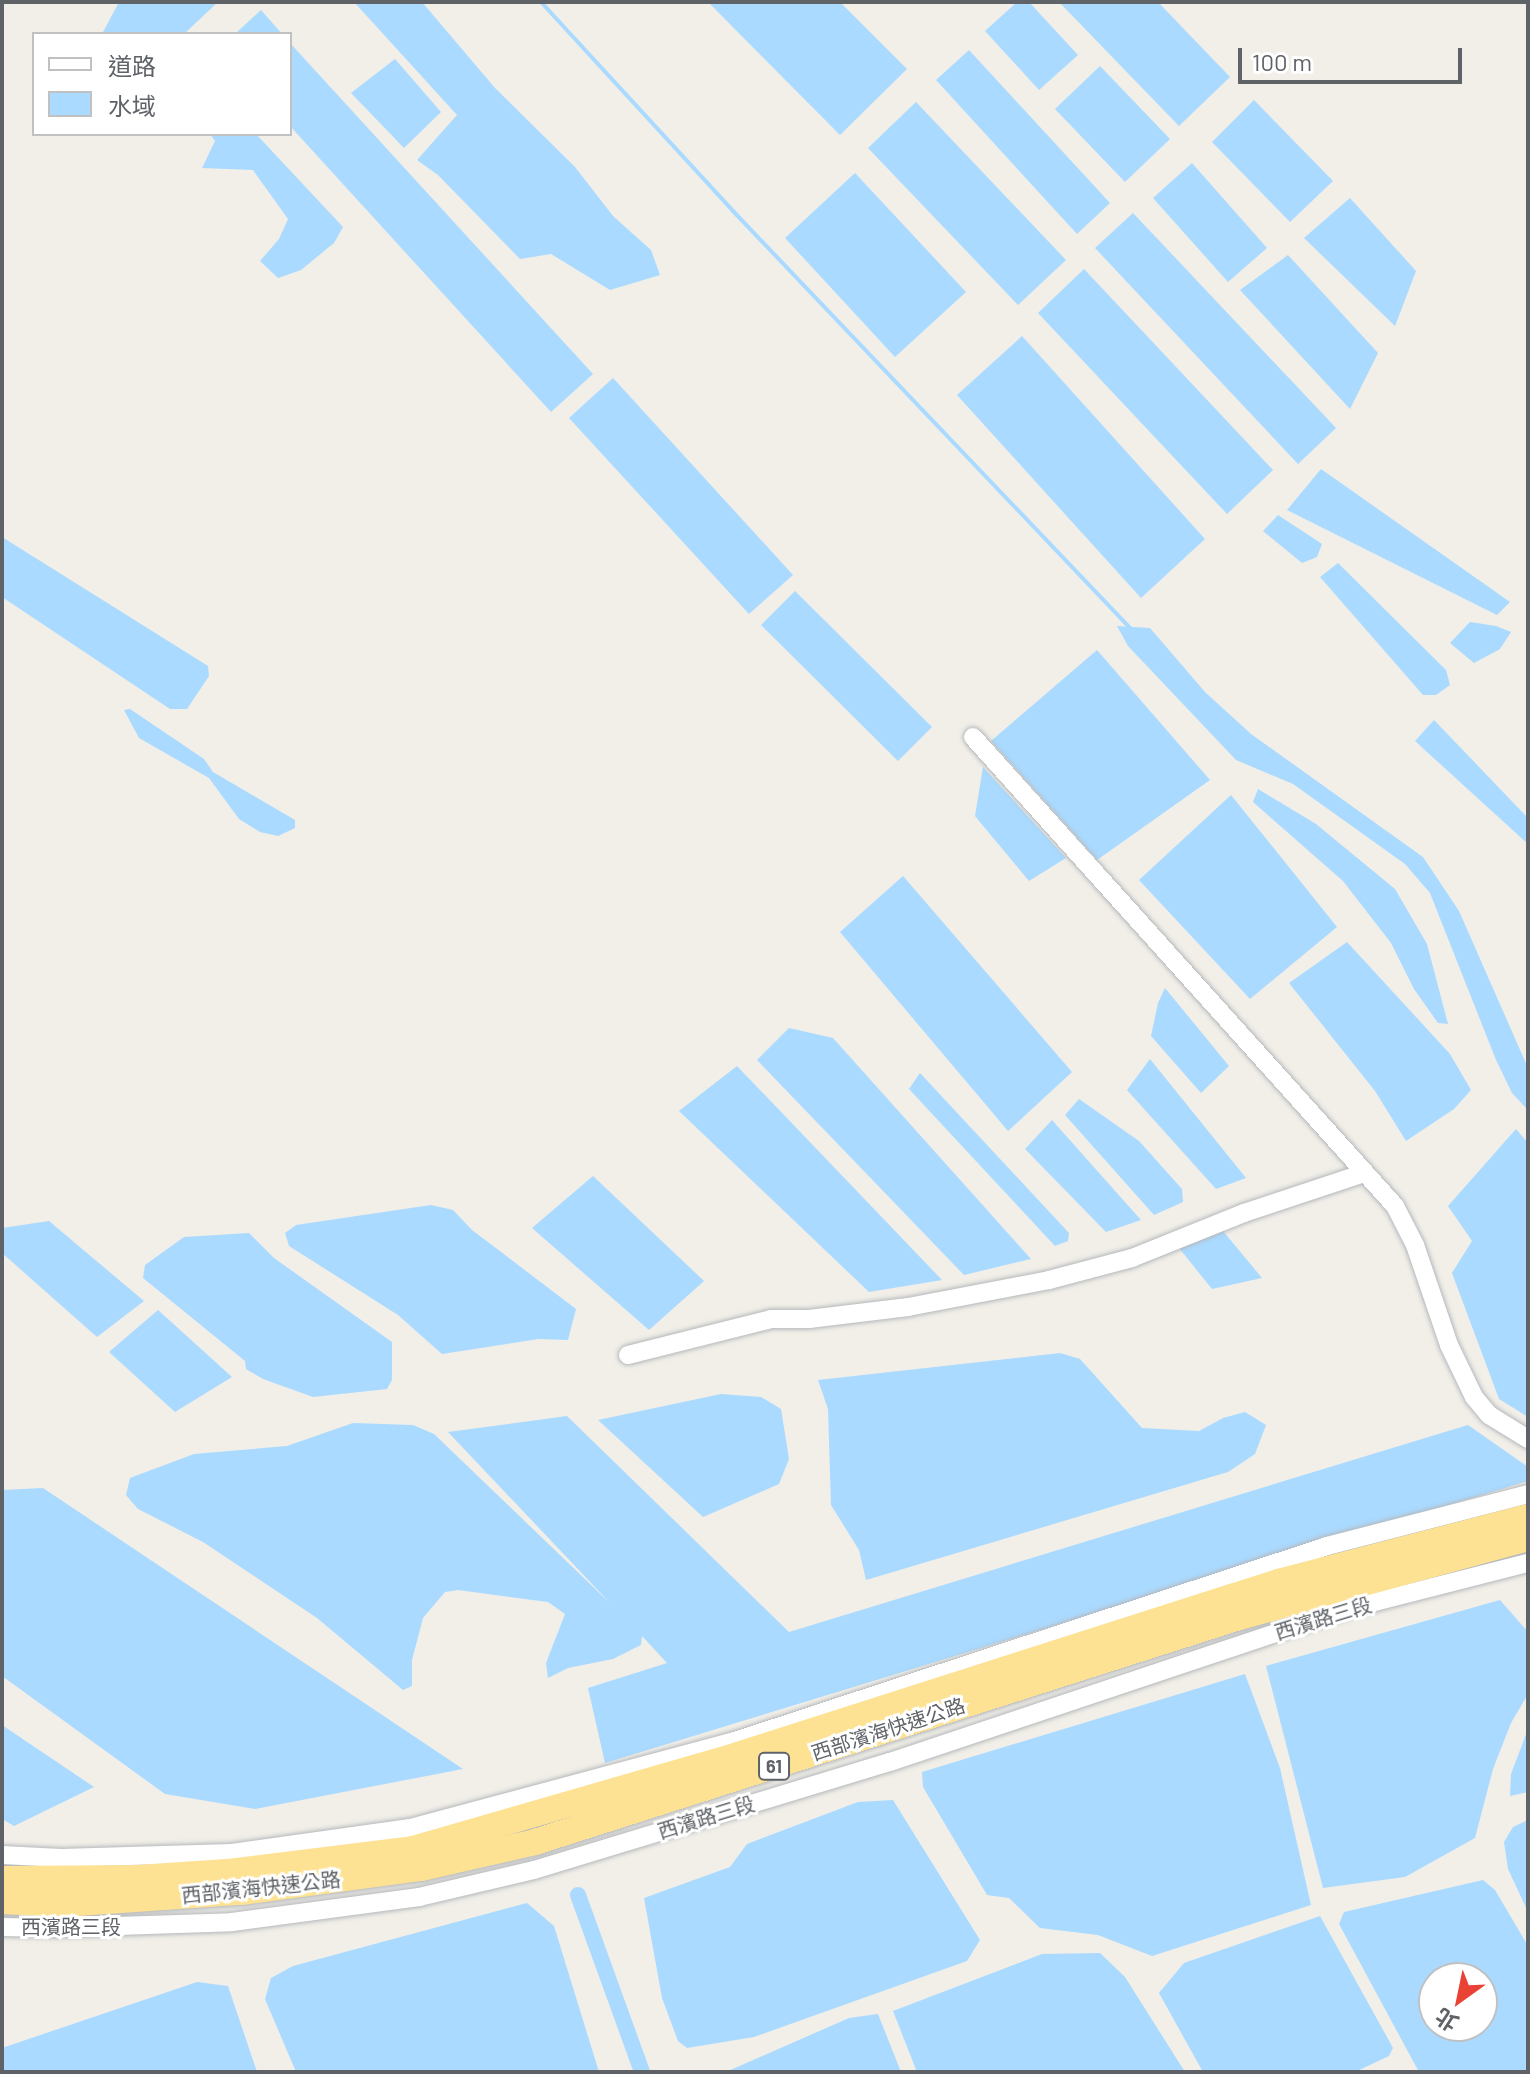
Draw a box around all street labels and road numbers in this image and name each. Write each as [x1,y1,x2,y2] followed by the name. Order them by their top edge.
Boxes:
[1272,1592,1374,1644] street label: 西濱路三段
[808,1693,968,1765] street label: 西部濱海快速公路
[758,1752,790,1780] road number: 61
[655,1791,757,1843] street label: 西濱路三段
[180,1867,342,1907] street label: 西部濱海快速公路
[21,1914,121,1938] street label: 西濱路三段

